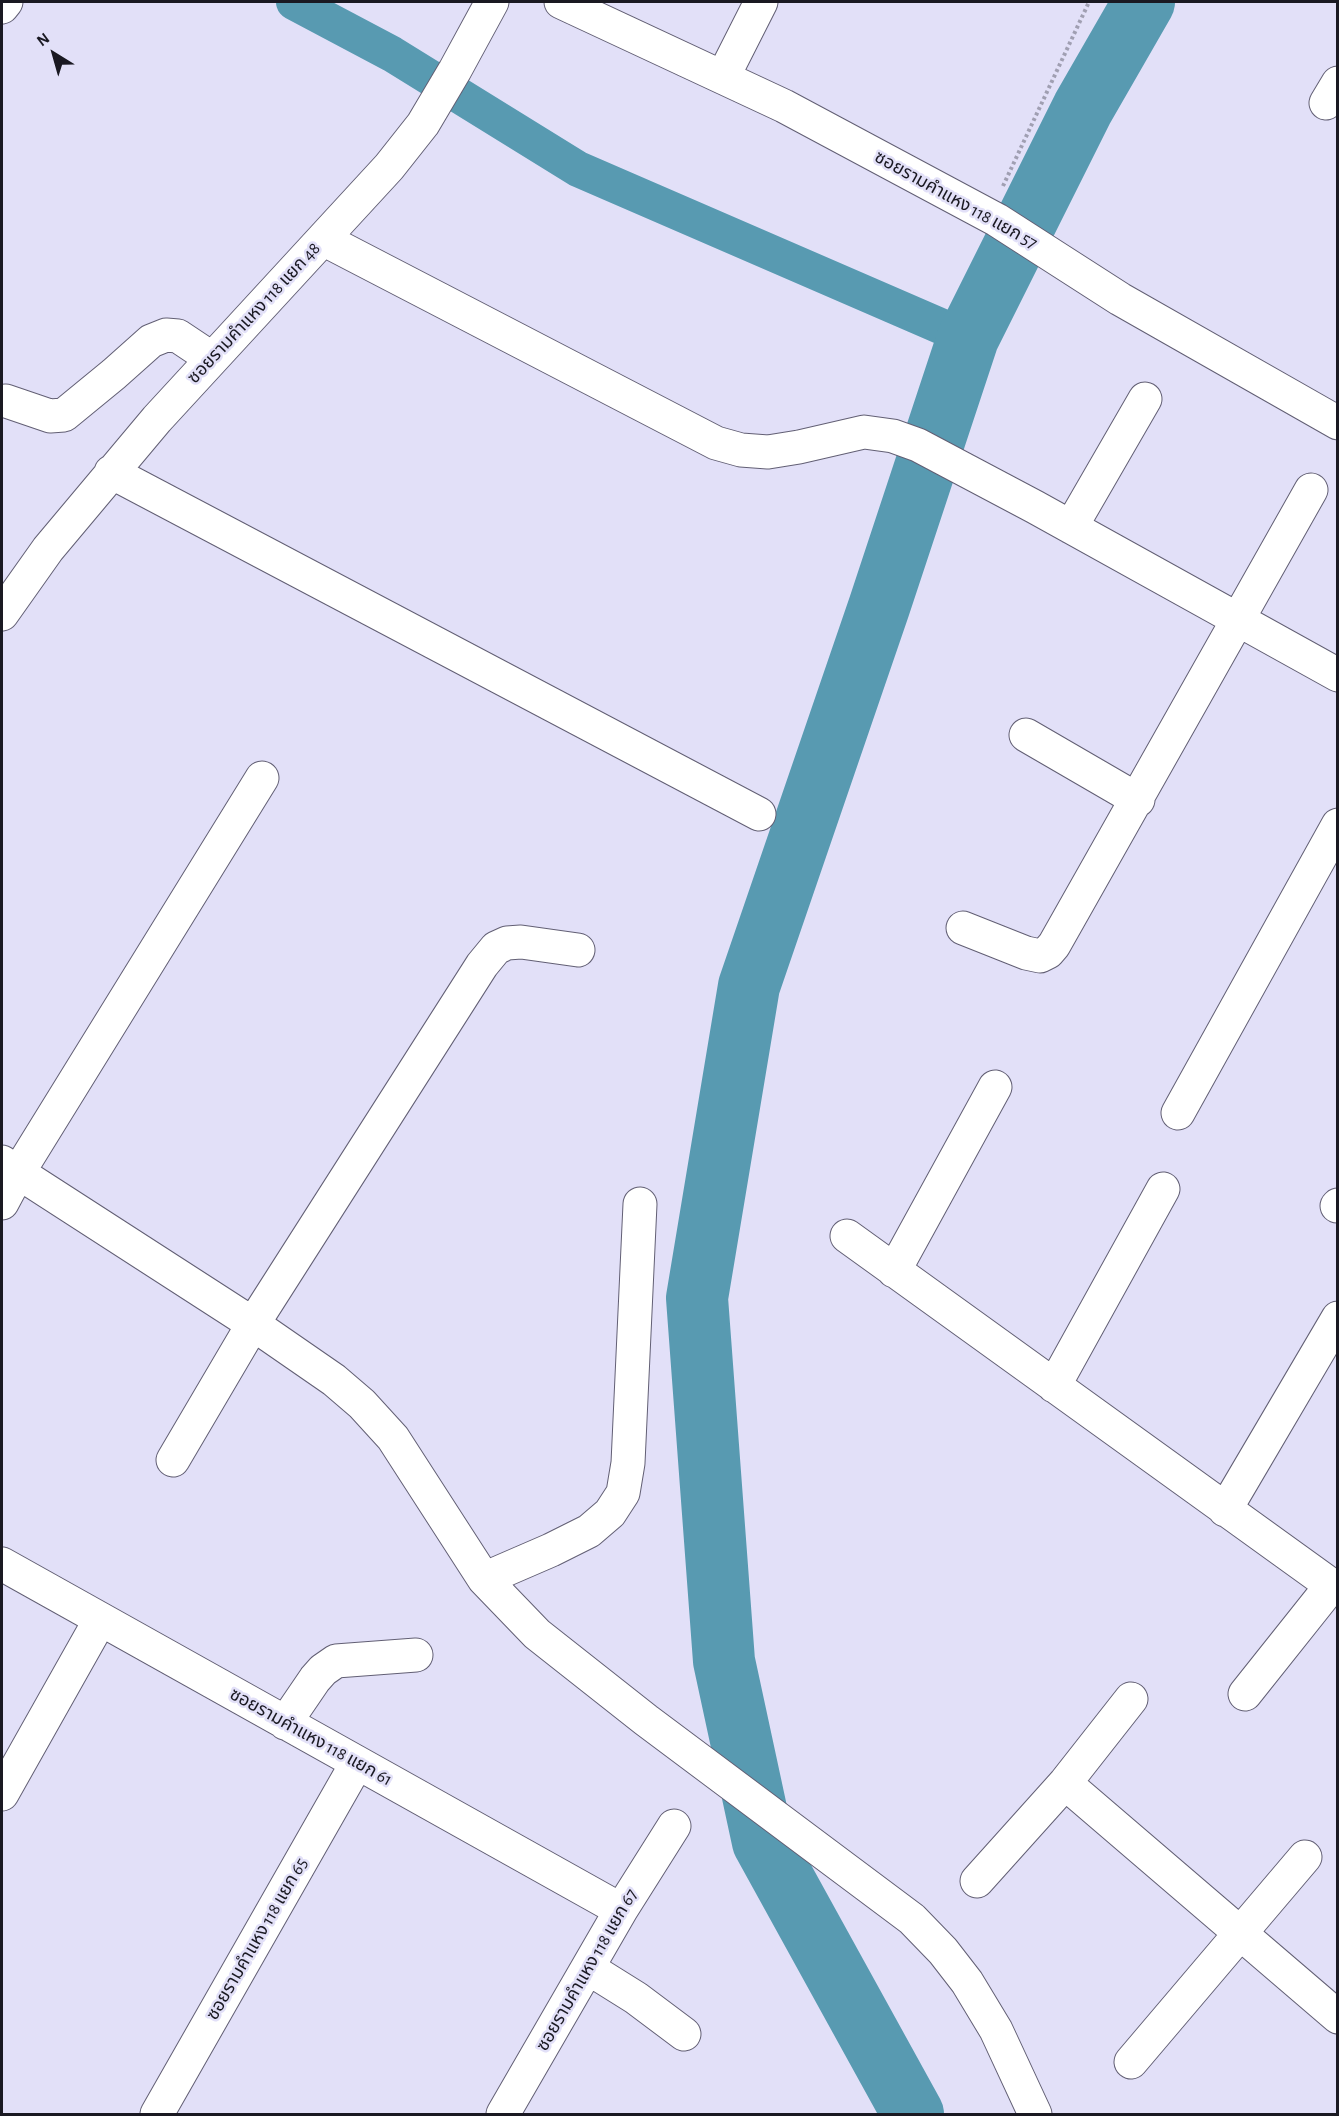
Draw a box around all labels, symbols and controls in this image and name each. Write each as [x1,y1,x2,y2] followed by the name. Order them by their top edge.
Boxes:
[24,24,84,84] north arrow
[34,30,52,49] text: N
[871,146,1041,254] street label: ซอยรามคำแหง 118 แยก 57
[183,238,325,388] street label: ซอยรามคำแหง 118 แยก 48
[226,1683,396,1791] street label: ซอยรามคำแหง 118 แยก 61
[202,1854,312,2024] street label: ซอยรามคำแหง 118 แยก 65
[532,1885,642,2055] street label: ซอยรามคำแหง 118 แยก 67

